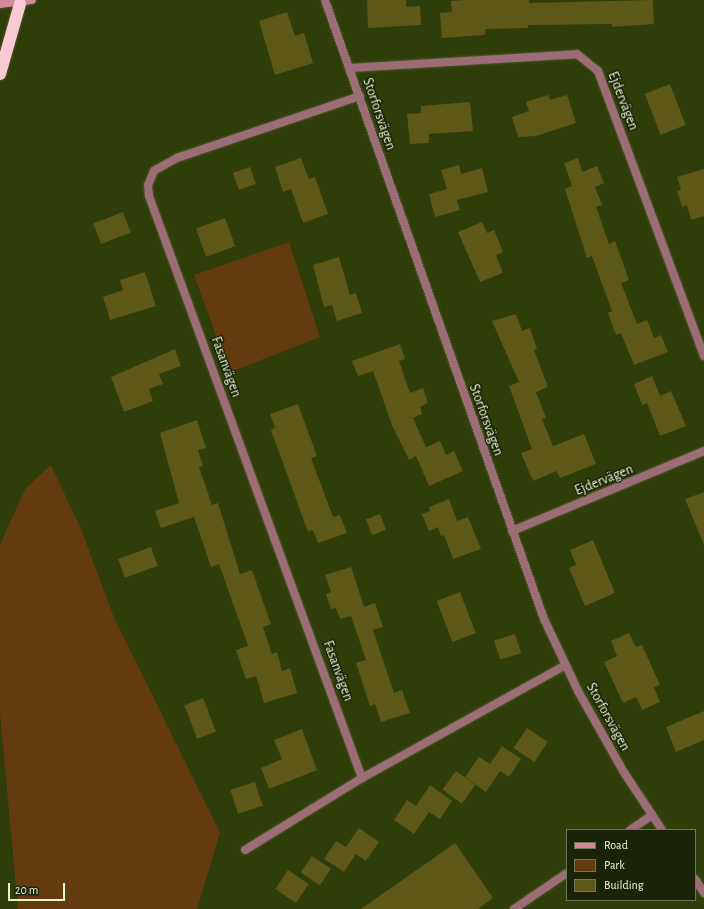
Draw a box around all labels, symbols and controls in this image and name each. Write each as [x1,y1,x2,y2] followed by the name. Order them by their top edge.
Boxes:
[604,69,642,133] street label: Ejdervägen
[359,76,399,152] street label: Storforsvägen
[207,334,245,400] street label: Fasanvägen
[465,382,507,458] street label: Storforsvägen
[572,461,636,499] street label: Ejdervägen
[319,638,357,704] street label: Fasanvägen
[582,680,634,754] street label: Storforsvägen
[566,829,696,901] legend
[604,839,628,851] text: Road
[604,859,625,871] text: Park
[10,875,67,901] scale bar
[604,879,644,891] text: Building
[15,884,38,896] text: 20 m

